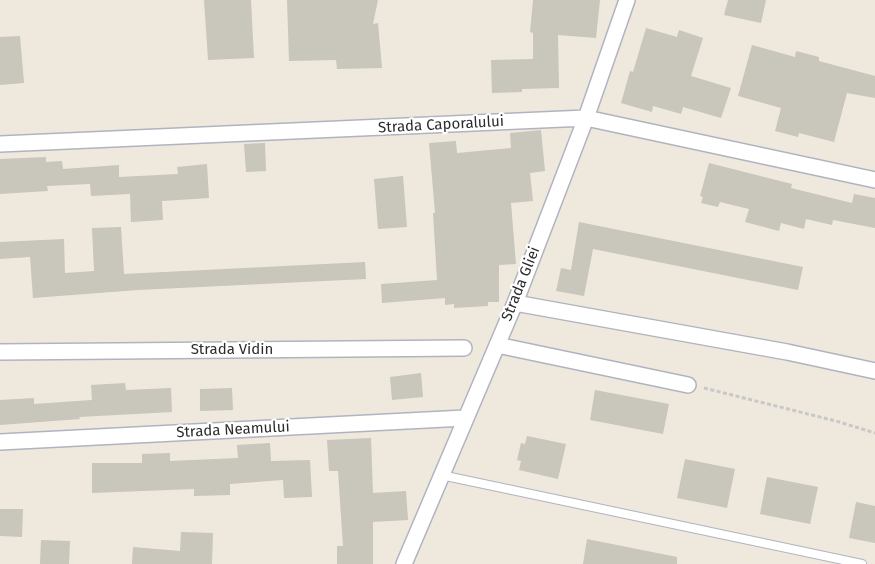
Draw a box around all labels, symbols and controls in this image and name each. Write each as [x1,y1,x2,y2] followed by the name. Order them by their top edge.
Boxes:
[378,113,504,137] street label: Strada Caporalului
[498,244,544,324] street label: Strada Gliei
[191,341,273,359] street label: Strada Vidin
[176,418,290,442] street label: Strada Neamului

